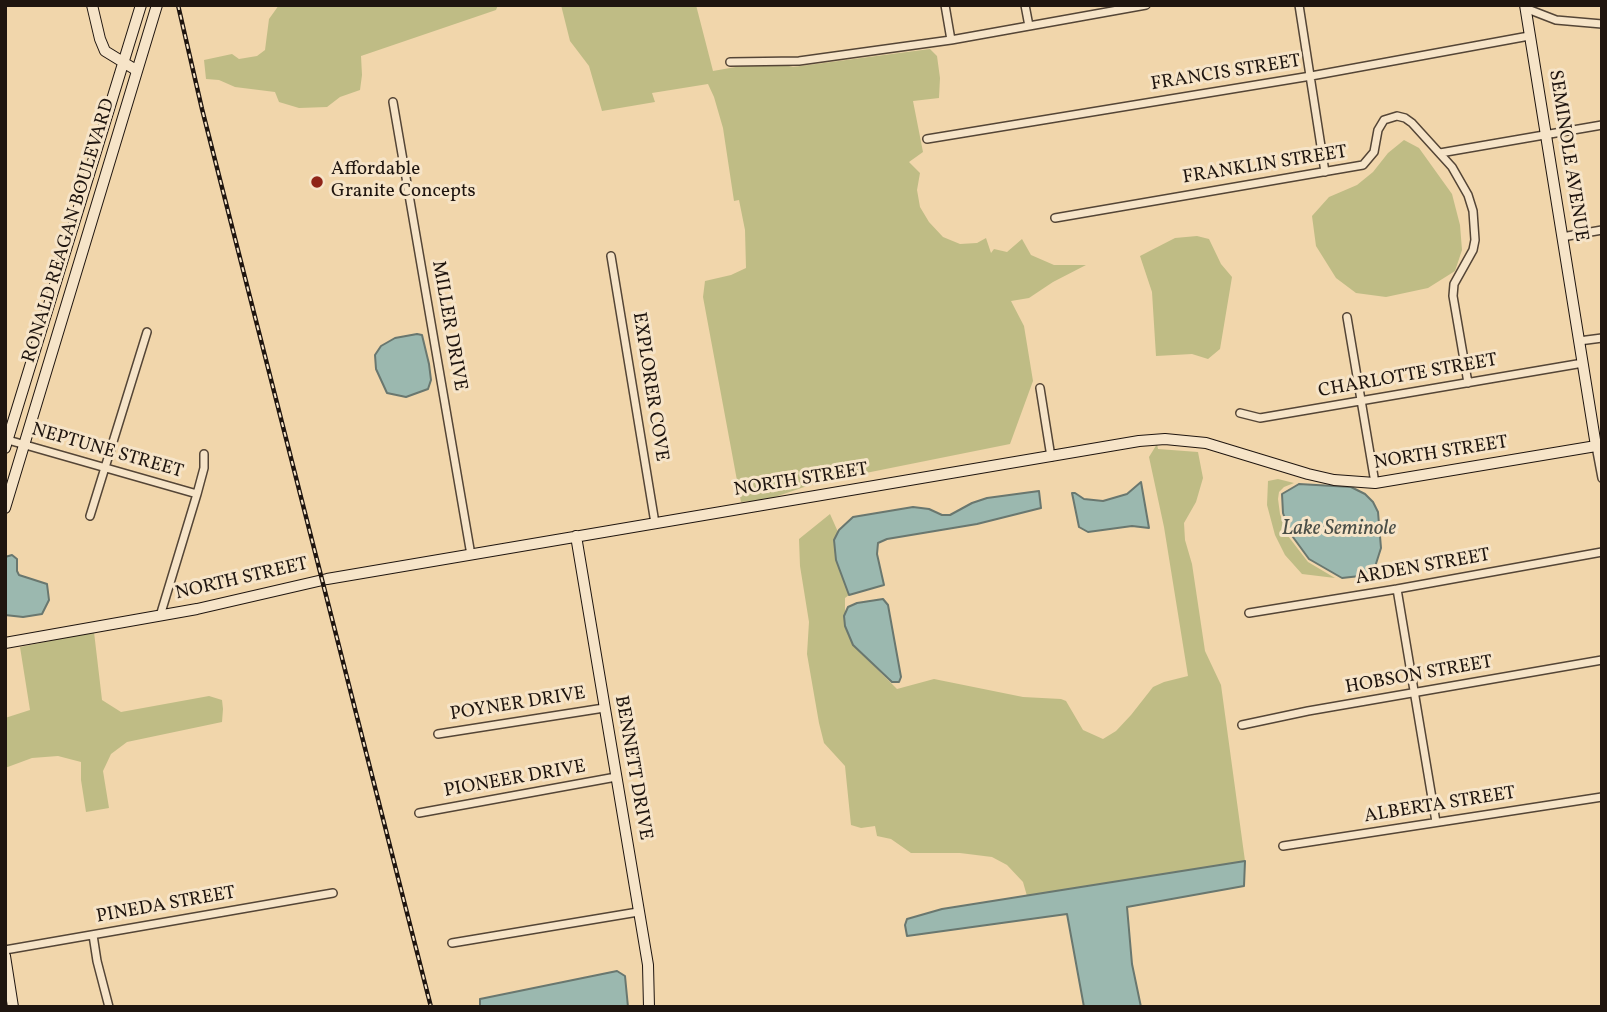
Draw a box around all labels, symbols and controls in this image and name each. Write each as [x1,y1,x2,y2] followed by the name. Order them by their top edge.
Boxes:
[1149,51,1303,97] street label: FRANCIS STREET
[1542,69,1592,243] street label: SEMINOLE AVENUE
[19,96,121,366] street label: RONALD REAGAN BOULEVARD
[1181,142,1349,190] street label: FRANKLIN STREET
[331,160,476,204] place label: Affordable Granite Concepts
[309,174,325,190] marker: Affordable Granite Concepts
[425,259,471,393] street label: MILLER DRIVE
[626,311,672,463] street label: EXPLORER COVE
[1317,350,1499,404] street label: CHARLOTTE STREET
[29,419,185,485] street label: NEPTUNE STREET
[1372,432,1510,476] street label: NORTH STREET
[732,459,870,503] street label: NORTH STREET
[1282,517,1396,543] water label: Lake Seminole
[1354,545,1492,591] street label: ARDEN STREET
[174,554,310,606] street label: NORTH STREET
[1344,652,1494,700] street label: HOBSON STREET
[449,683,587,727] street label: POYNER DRIVE
[608,694,656,842] street label: BENNETT DRIVE
[442,756,588,804] street label: PIONEER DRIVE
[1363,783,1517,829] street label: ALBERTA STREET
[95,883,237,929] street label: PINEDA STREET

